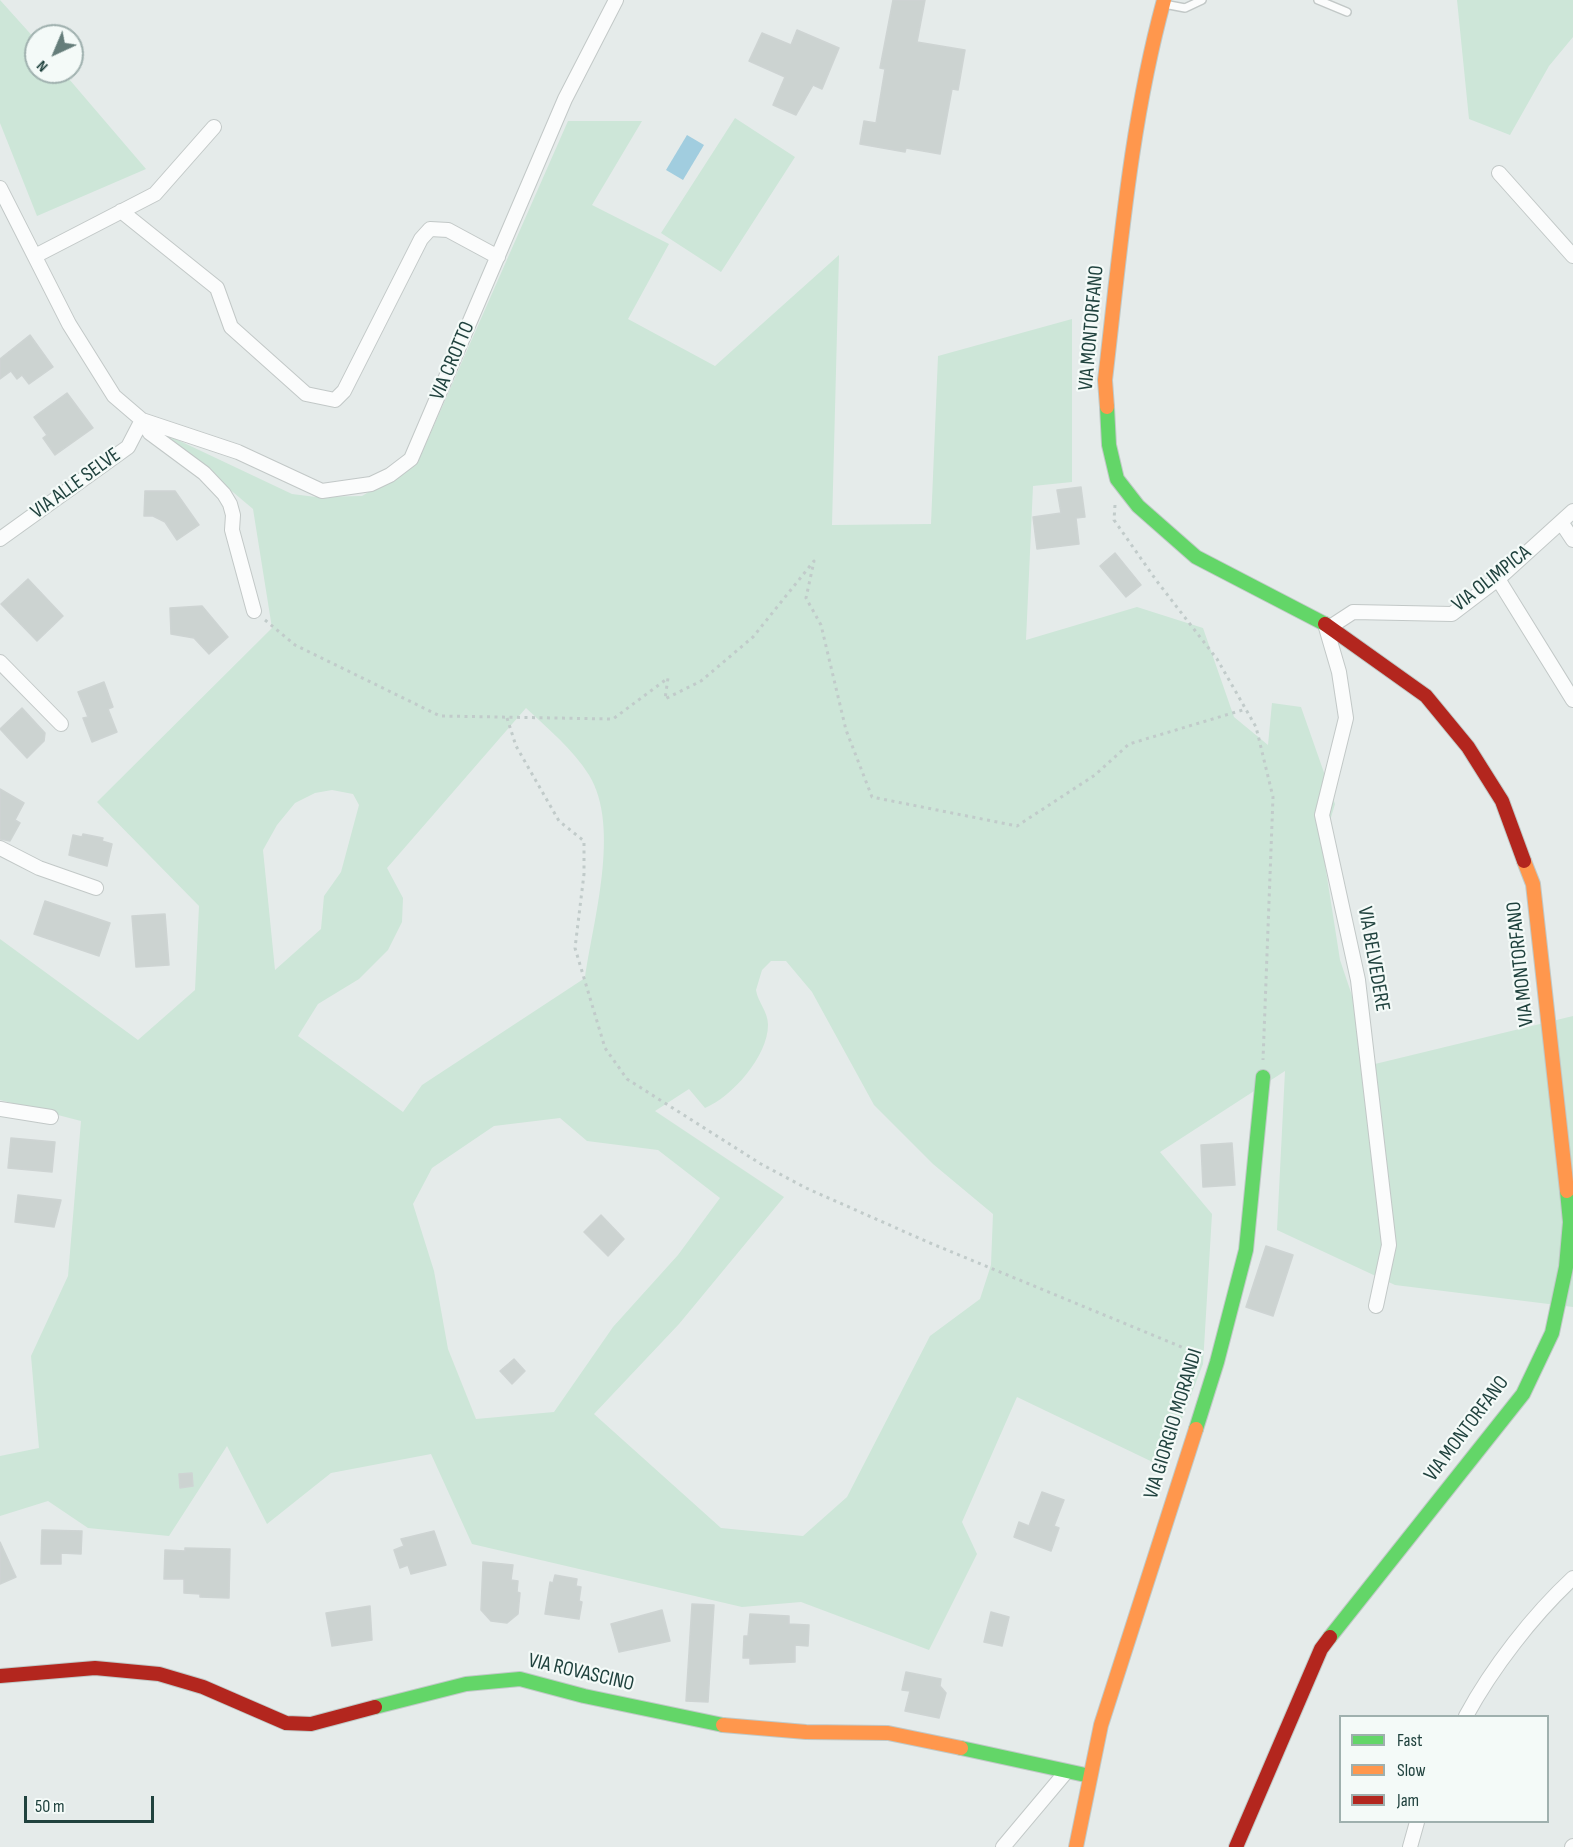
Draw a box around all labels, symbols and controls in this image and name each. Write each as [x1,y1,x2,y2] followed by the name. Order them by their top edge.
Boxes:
[24,24,84,84] north arrow
[33,56,52,76] text: N
[1074,264,1110,392] street label: VIA MONTORFANO
[425,318,481,404] street label: VIA CROTTO
[26,443,126,525] street label: VIA ALLE SELVE
[1448,540,1536,618] street label: VIA OLIMPICA
[1502,900,1540,1028] street label: VIA MONTORFANO
[1351,905,1395,1013] street label: VIA BELVEDERE
[1139,1346,1209,1502] street label: VIA GIORGIO MORANDI
[1419,1371,1515,1487] street label: VIA MONTORFANO
[526,1649,636,1697] street label: VIA ROVASCINO
[1339,1715,1549,1823] legend
[1397,1730,1422,1751] text: Fast
[1397,1760,1426,1781] text: Slow
[27,1784,158,1822] scale bar
[1397,1790,1419,1811] text: Jam
[35,1796,65,1817] text: 50 m

